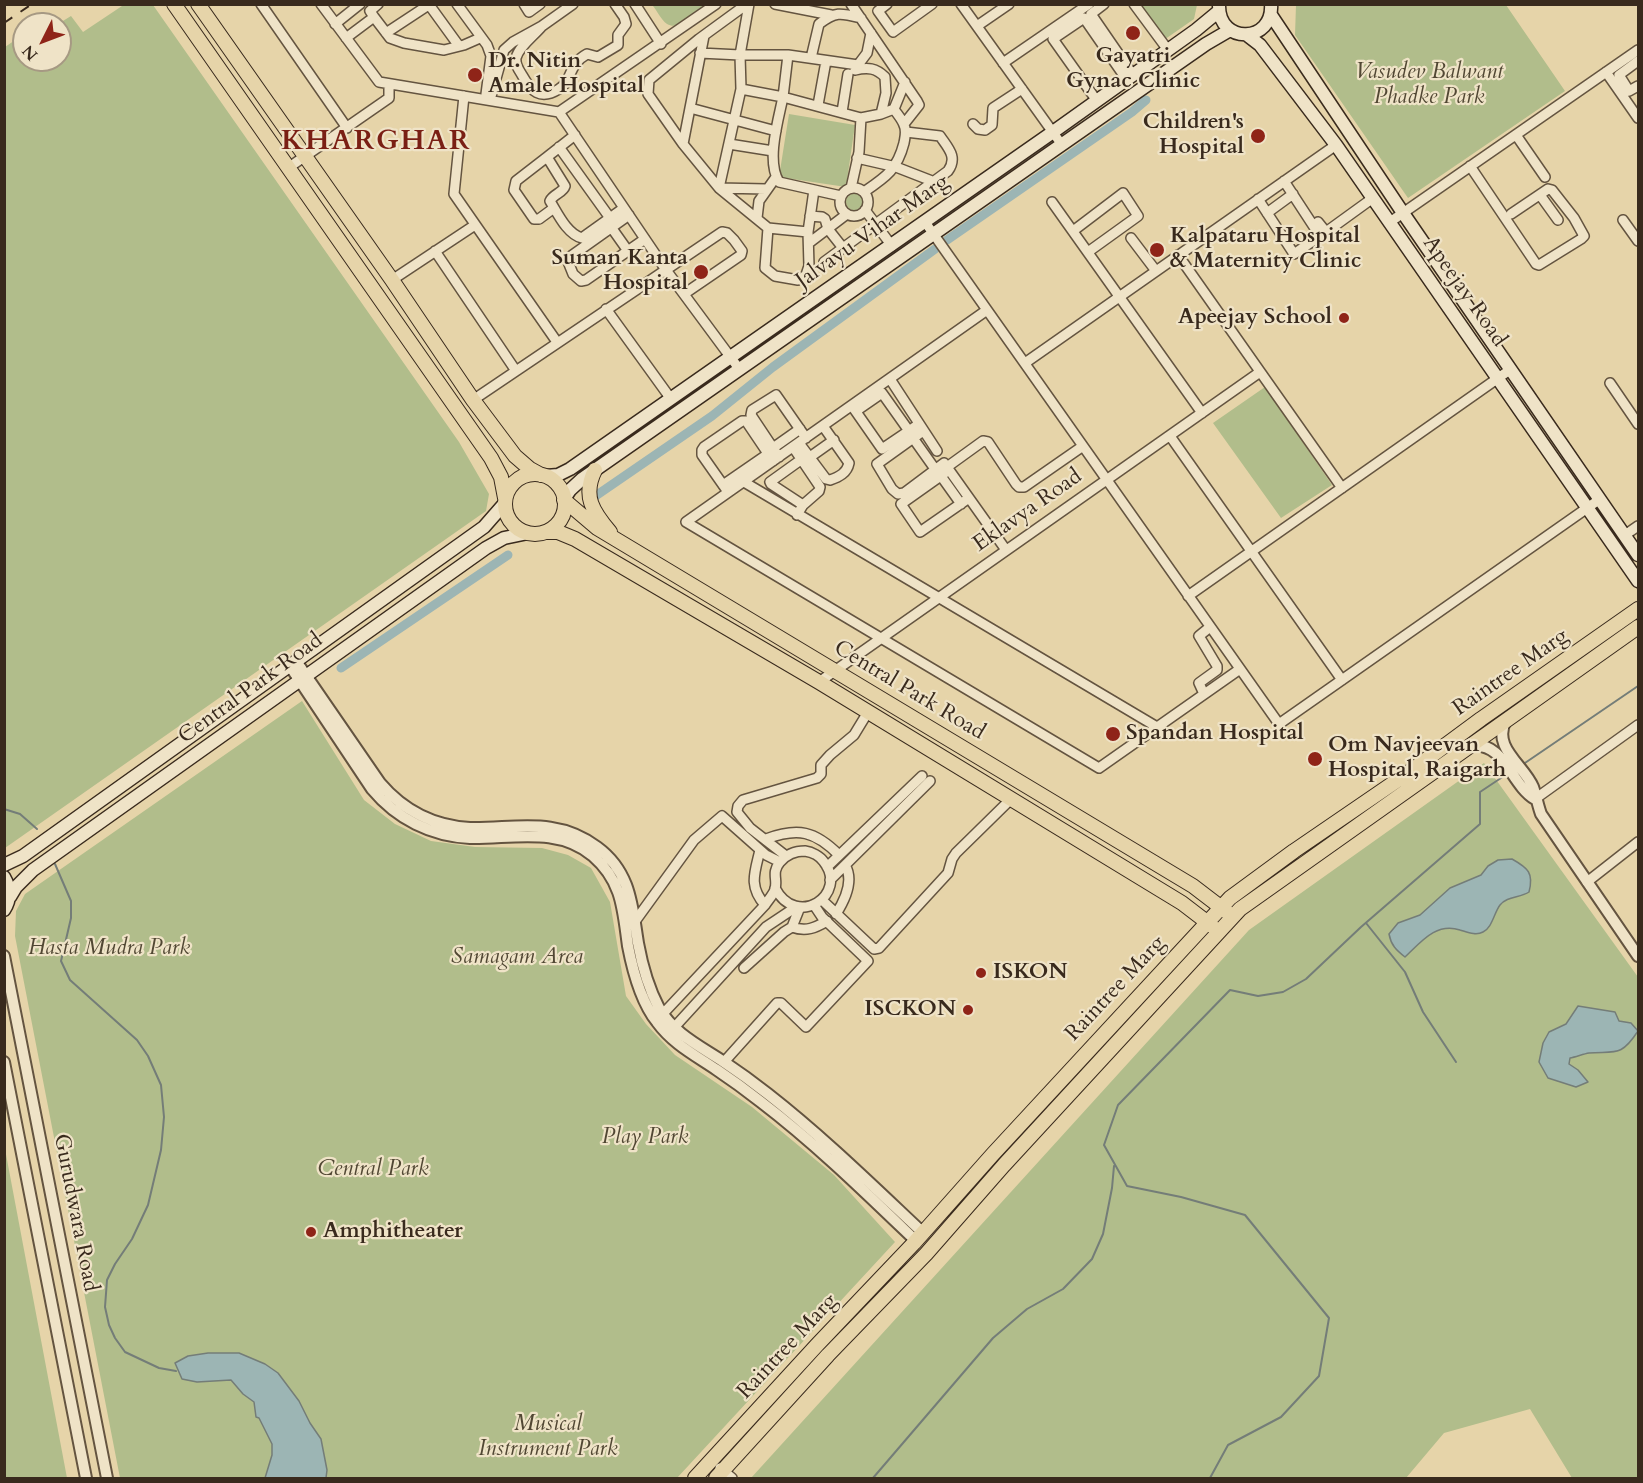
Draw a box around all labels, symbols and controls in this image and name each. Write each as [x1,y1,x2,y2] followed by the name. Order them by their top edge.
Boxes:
[12,12,72,72] north arrow
[1124,24,1142,42] marker: Gayatri Gynac Clinic
[17,40,43,65] text: N
[1066,44,1200,96] place label: Gayatri Gynac Clinic
[488,49,644,100] place label: Dr. Nitin Amale Hospital
[1355,60,1503,112] park label: Vasudev Balwant Phadke Park
[466,66,484,84] marker: Dr. Nitin Amale Hospital
[1143,110,1244,162] place label: Children's Hospital
[281,126,471,160] district label: KHARGHAR
[1249,127,1267,145] marker: Children's Hospital
[791,169,955,295] street label: Jalvayu Vihar Marg
[1170,224,1361,276] place label: Kalpataru Hospital & Maternity Clinic
[1416,232,1512,352] street label: Apeejay Road
[1148,241,1166,259] marker: Kalpataru Hospital & Maternity Clinic
[551,246,688,298] place label: Suman Kanta Hospital
[692,263,710,281] marker: Suman Kanta Hospital
[1178,305,1332,331] place label: Apeejay School
[1337,311,1351,325] marker: Apeejay School
[968,464,1088,558] street label: Eklavya Road
[1448,624,1574,722] street label: Raintree Marg
[174,628,328,750] street label: Central Park Road
[829,635,989,747] street label: Central Park Road
[1126,721,1304,747] place label: Spandan Hospital
[1104,725,1122,743] marker: Spandan Hospital
[1328,733,1506,784] place label: Om Navjeevan Hospital, Raigarh
[1306,750,1324,768] marker: Om Navjeevan Hospital, Raigarh
[1060,931,1172,1047] street label: Raintree Marg
[28,936,190,962] park label: Hasta Mudra Park
[451,945,583,971] park label: Samagam Area
[993,960,1068,986] place label: ISKON
[974,966,988,980] marker: ISKON
[864,997,956,1023] place label: ISCKON
[961,1003,975,1017] marker: ISCKON
[602,1125,688,1151] park label: Play Park
[47,1132,103,1294] street label: Gurudwara Road
[317,1157,429,1183] park label: Central Park
[323,1219,463,1245] place label: Amphitheater
[304,1225,318,1239] marker: Amphitheater
[732,1289,844,1405] street label: Raintree Marg
[478,1412,618,1464] park label: Musical Instrument Park

